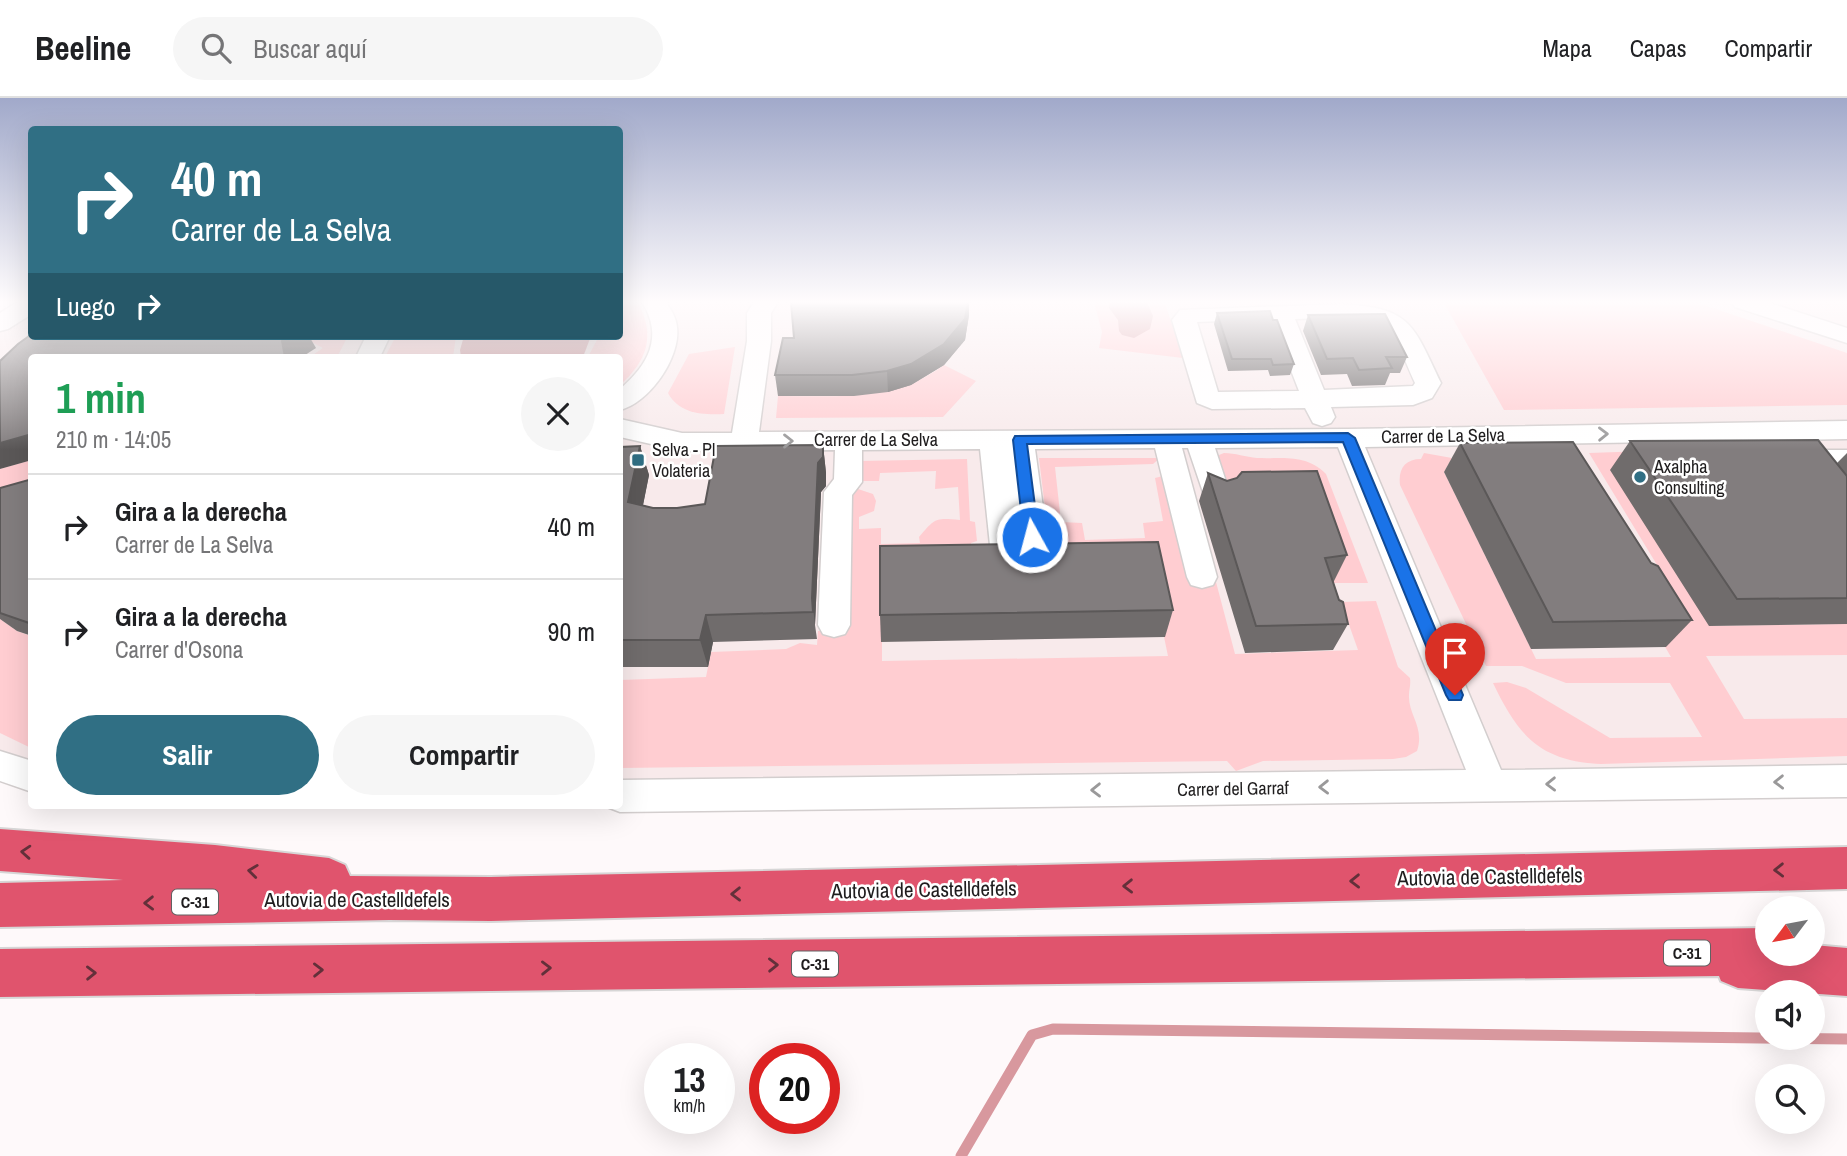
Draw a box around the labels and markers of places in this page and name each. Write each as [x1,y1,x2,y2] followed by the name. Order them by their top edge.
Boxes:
[652,437,715,483] place label: Selva - Pl Volateria
[630,452,646,468] marker: Selva - Pl Volateria
[1653,454,1725,500] place label: Axalpha Consulting
[1632,469,1648,485] marker: Axalpha Consulting
[1425,623,1485,695] pin

